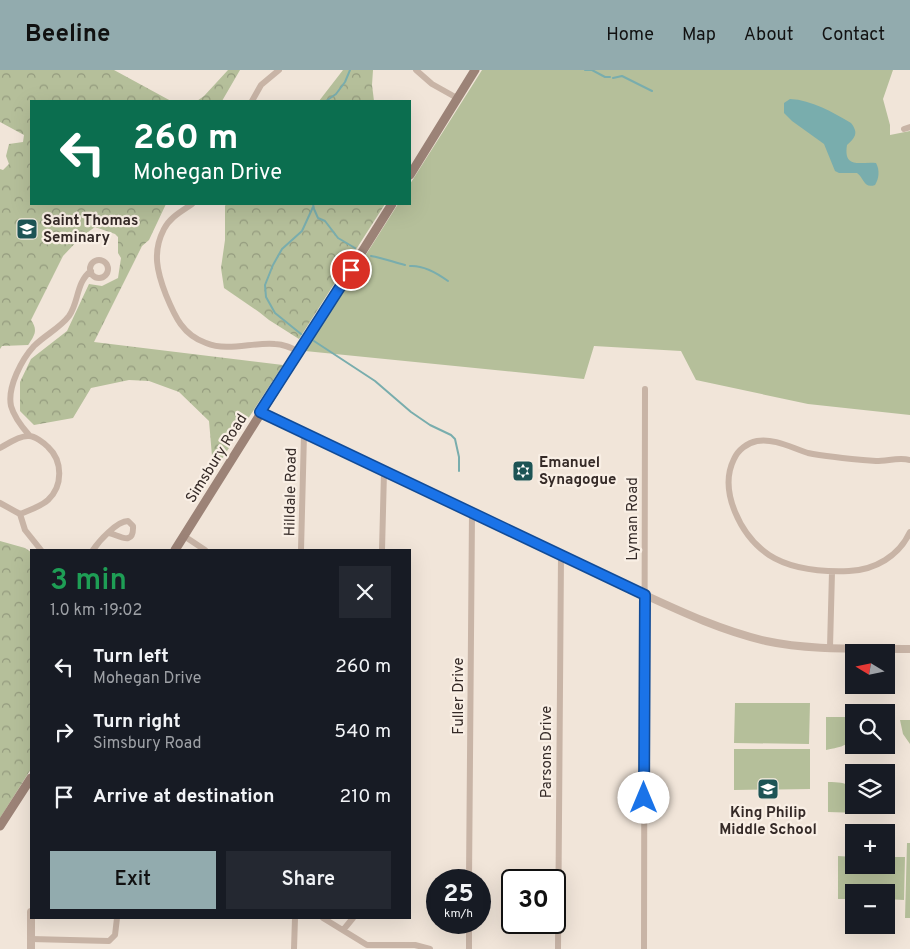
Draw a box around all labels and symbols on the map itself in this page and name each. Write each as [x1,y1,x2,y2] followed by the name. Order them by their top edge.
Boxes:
[43,212,138,248] place label: Saint Thomas Seminary
[15,217,39,241] school or university icon: Saint Thomas Seminary
[330,249,372,291] pin
[182,411,252,507] street label: Simsbury Road
[281,447,302,537] street label: Hilldale Road
[539,454,616,490] place label: Emanuel Synagogue
[511,459,535,483] synagogue icon: Emanuel Synagogue
[624,477,643,561] street label: Lyman Road
[845,644,895,694] north arrow
[450,657,469,735] street label: Fuller Drive
[538,706,557,798] street label: Parsons Drive
[617,771,669,823] position arrow
[756,777,780,801] school or university icon: King Philip Middle School
[719,804,817,840] place label: King Philip Middle School
[501,869,566,934] speed limit sign: 30

